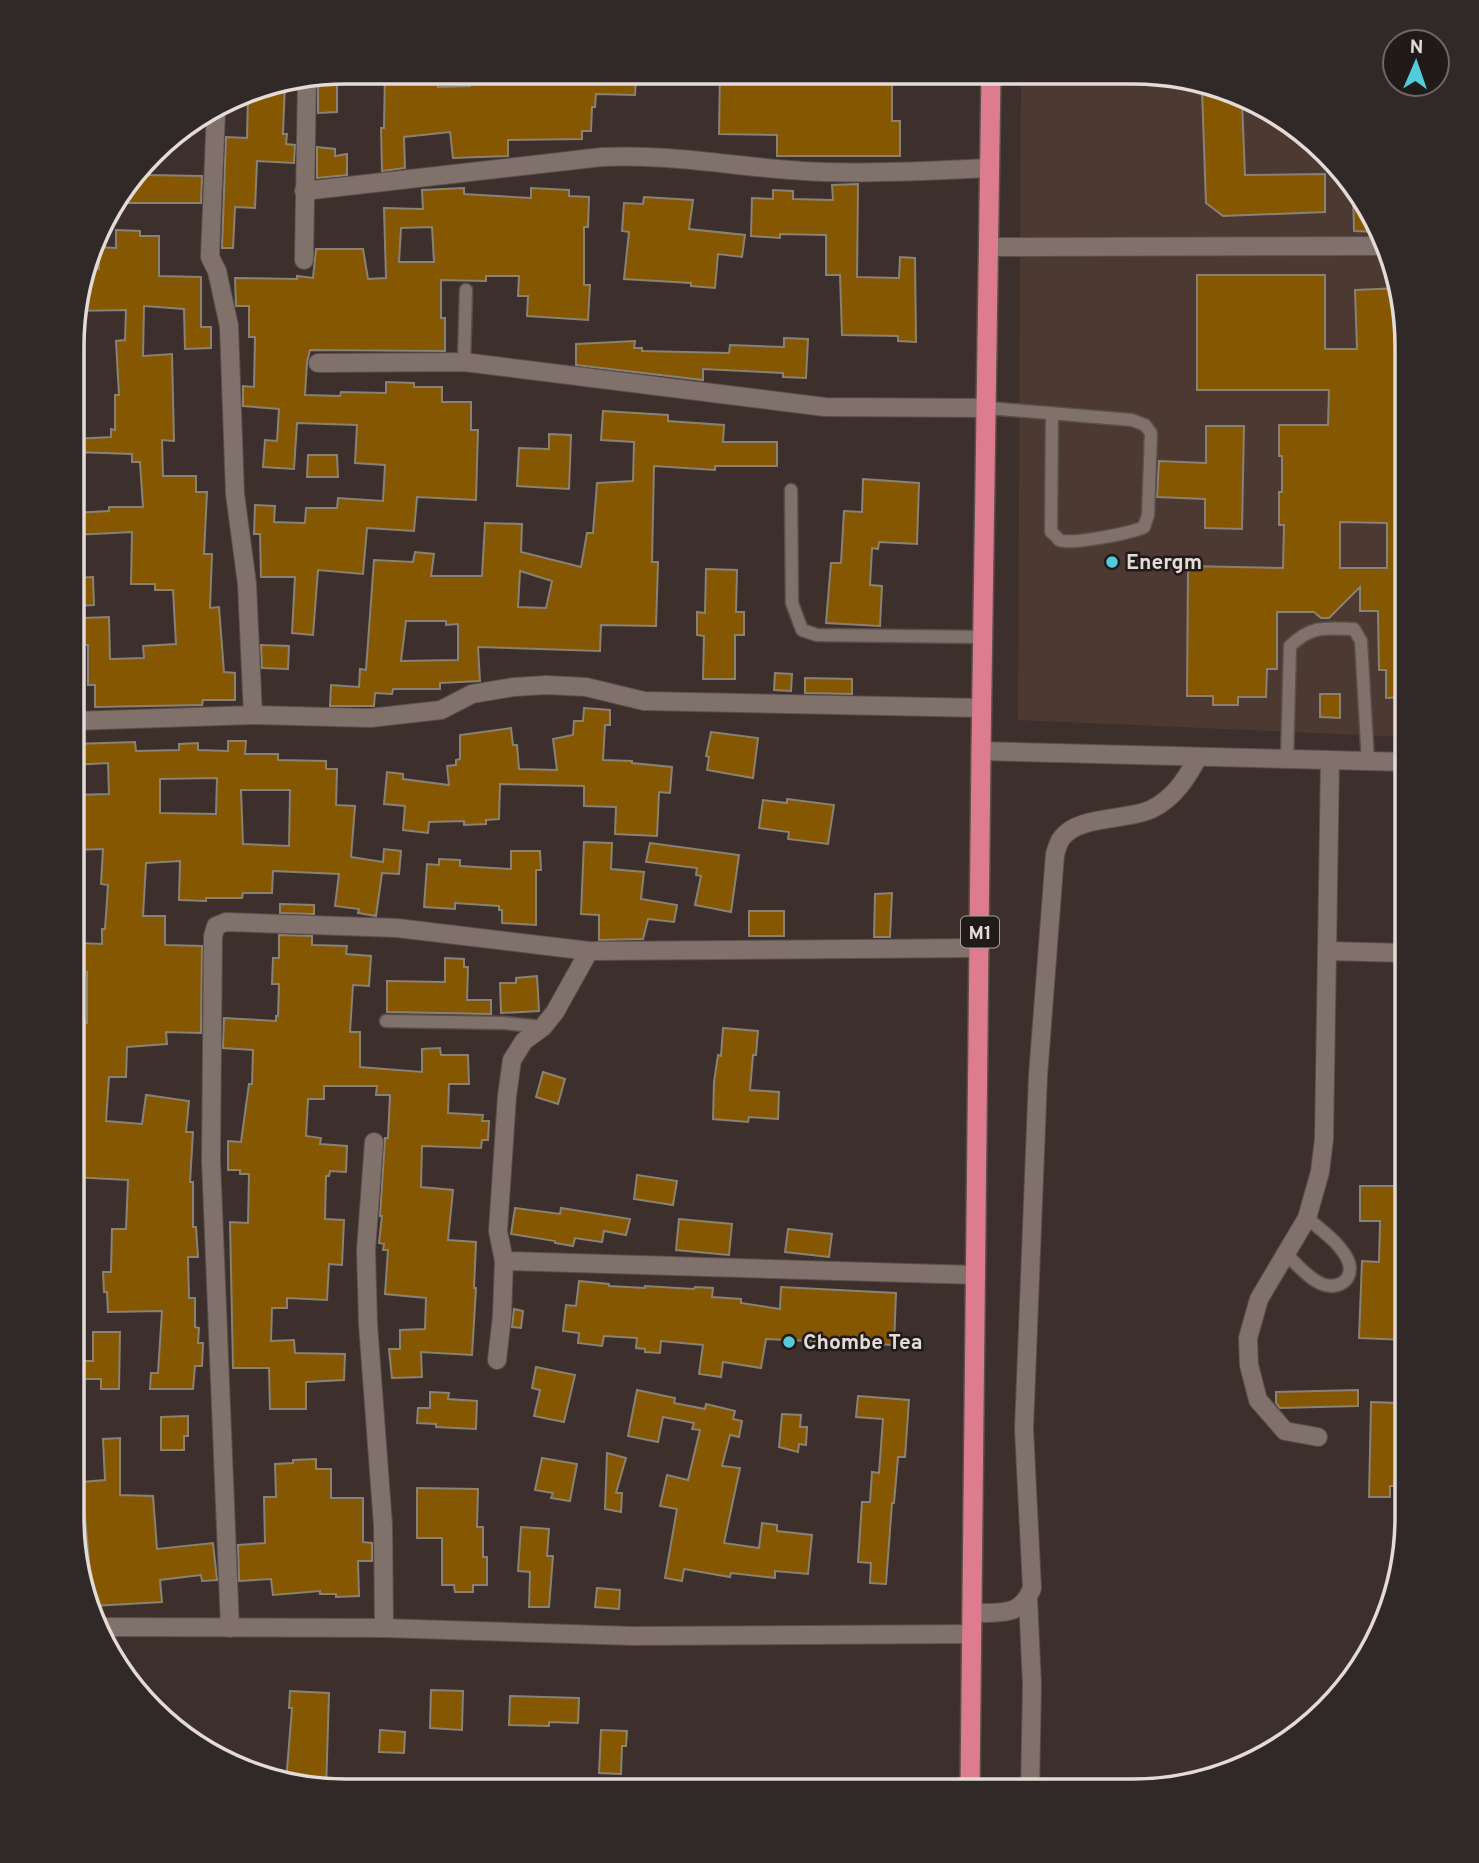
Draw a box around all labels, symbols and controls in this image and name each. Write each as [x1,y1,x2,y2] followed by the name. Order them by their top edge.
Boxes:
[1381,28,1451,98] north arrow
[1409,36,1424,60] text: N
[1126,550,1202,577] place label: Energm
[1104,554,1120,570] marker: Energm
[961,916,999,948] road number: M1
[803,1330,922,1357] place label: Chombe Tea
[781,1334,797,1350] marker: Chombe Tea

